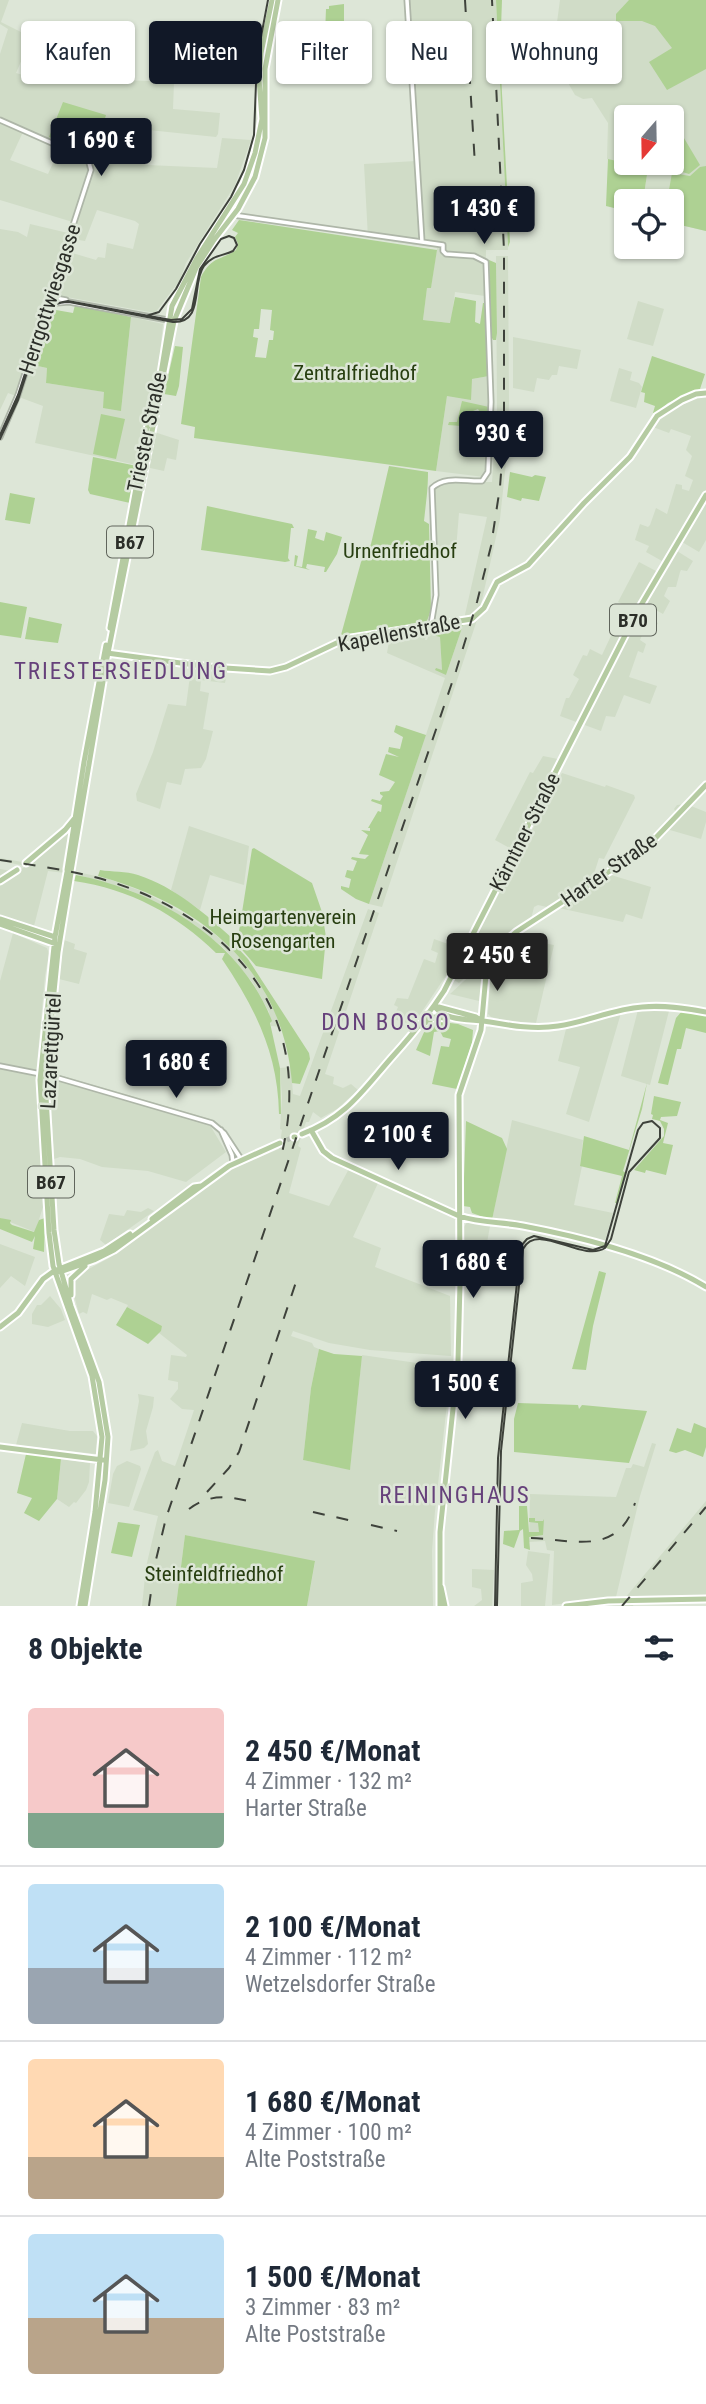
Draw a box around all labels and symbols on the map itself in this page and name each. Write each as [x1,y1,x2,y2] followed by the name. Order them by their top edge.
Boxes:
[614,105,684,175] north arrow
[36,118,166,178] pin: 1 690 €
[419,187,549,246] pin: 1 430 €
[14,221,86,377] street label: Herrgottwiesgasse
[293,361,417,385] park label: Zentralfriedhof
[123,370,171,494] street label: Triester Straße
[452,412,550,471] pin: 930 €
[107,526,153,558] road number: B67
[343,539,457,563] park label: Urnenfriedhof
[610,604,656,636] road number: B70
[336,609,462,657] street label: Kapellenstraße
[14,658,228,685] district label: TRIESTERSIEDLUNG
[485,769,565,895] street label: Kärntner Straße
[557,828,662,912] street label: Harter Straße
[210,905,356,953] park label: Heimgartenverein Rosengarten
[432,934,562,993] pin: 2 450 €
[36,992,66,1110] street label: Lazarettgürtel
[321,1009,451,1036] district label: DON BOSCO
[111,1040,241,1100] pin: 1 680 €
[333,1112,463,1172] pin: 2 100 €
[28,1166,74,1198] road number: B67
[408,1240,538,1300] pin: 1 680 €
[400,1362,530,1421] pin: 1 500 €
[379,1482,531,1509] district label: REININGHAUS
[145,1562,284,1586] park label: Steinfeldfriedhof

